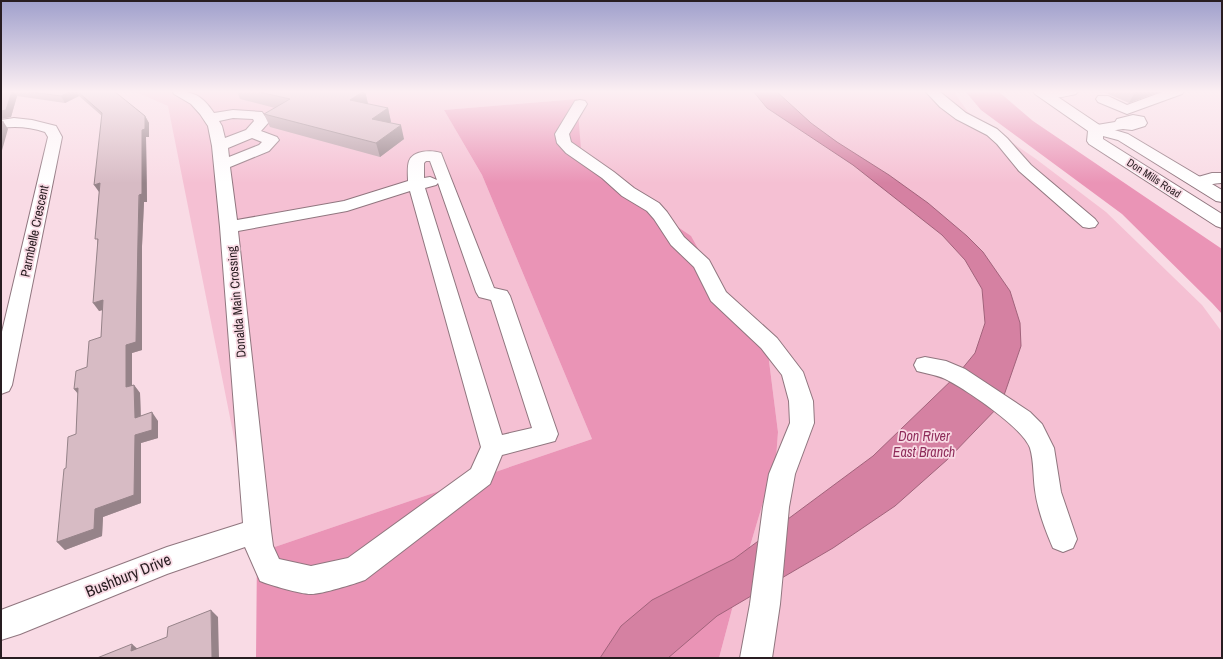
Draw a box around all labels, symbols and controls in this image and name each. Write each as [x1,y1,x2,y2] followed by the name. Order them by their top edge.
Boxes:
[1124,155,1184,201] street label: Don Mills Road
[16,184,53,279] street label: Parmbelle Crescent
[223,245,250,358] street label: Donalda Main Crossing
[893,427,955,461] water label: Don River East Branch
[82,548,174,602] street label: Bushbury Drive

